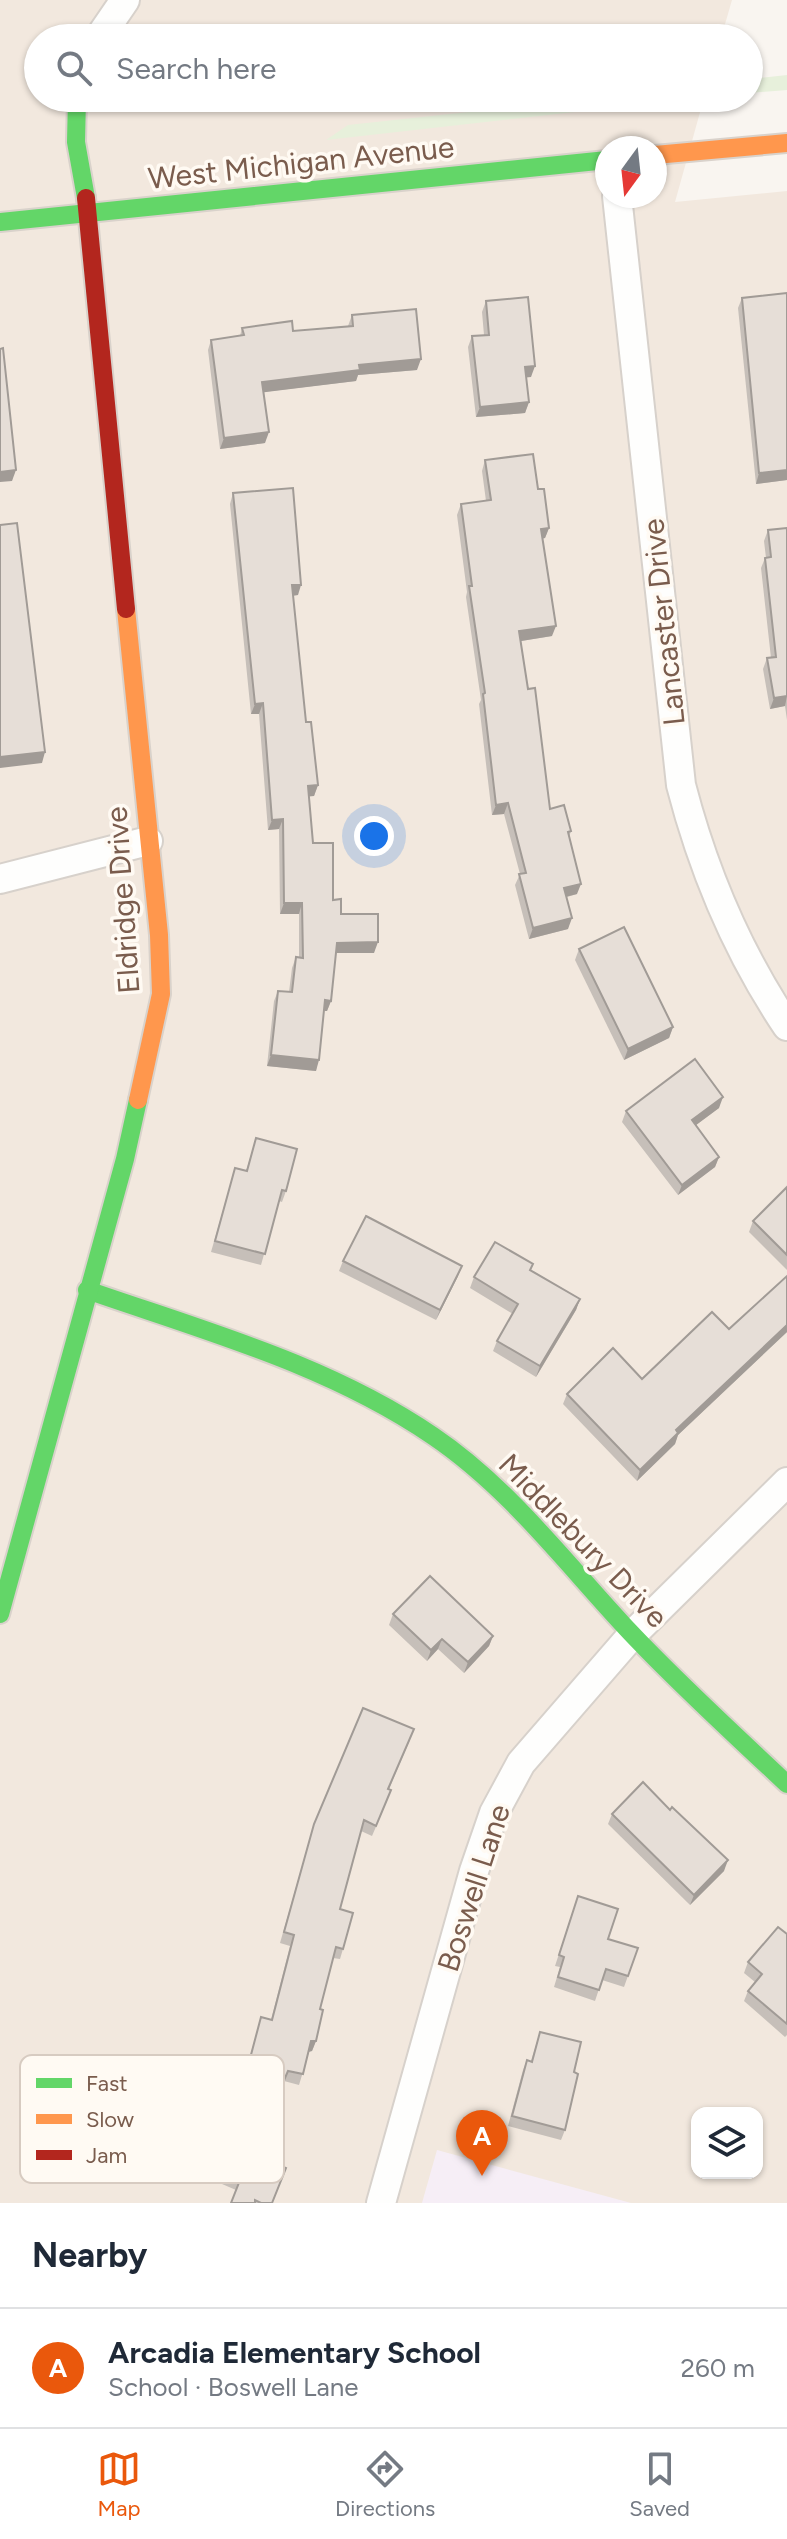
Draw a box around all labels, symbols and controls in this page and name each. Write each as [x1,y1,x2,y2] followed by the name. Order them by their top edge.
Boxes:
[24,24,763,112] search box
[52,46,96,90] icon: search
[116,50,276,87] text: Search here
[146,128,456,197] street label: West Michigan Avenue
[595,136,667,208] north arrow
[634,517,693,727] street label: Lancaster Drive
[98,805,147,995] street label: Eldridge Drive
[354,816,394,856] your location
[491,1446,676,1635] street label: Middlebury Drive
[429,1799,518,1976] street label: Boswell Lane
[20,2055,284,2183] legend
[86,2070,128,2097] text: Fast
[86,2106,135,2133] text: Slow
[691,2107,763,2179] map controls
[691,2107,763,2179] button: layers
[456,2110,508,2176] pin: A
[86,2142,127,2169] text: Jam
[32,2235,147,2276] text: Nearby
[108,2334,481,2371] text: Arcadia Elementary School
[49,2352,67,2384] text: A
[681,2352,755,2384] text: 260 m
[108,2371,359,2403] text: School · Boswell Lane
[97,2447,141,2522] tab: Map
[335,2447,435,2522] tab: Directions
[629,2447,690,2522] tab: Saved

